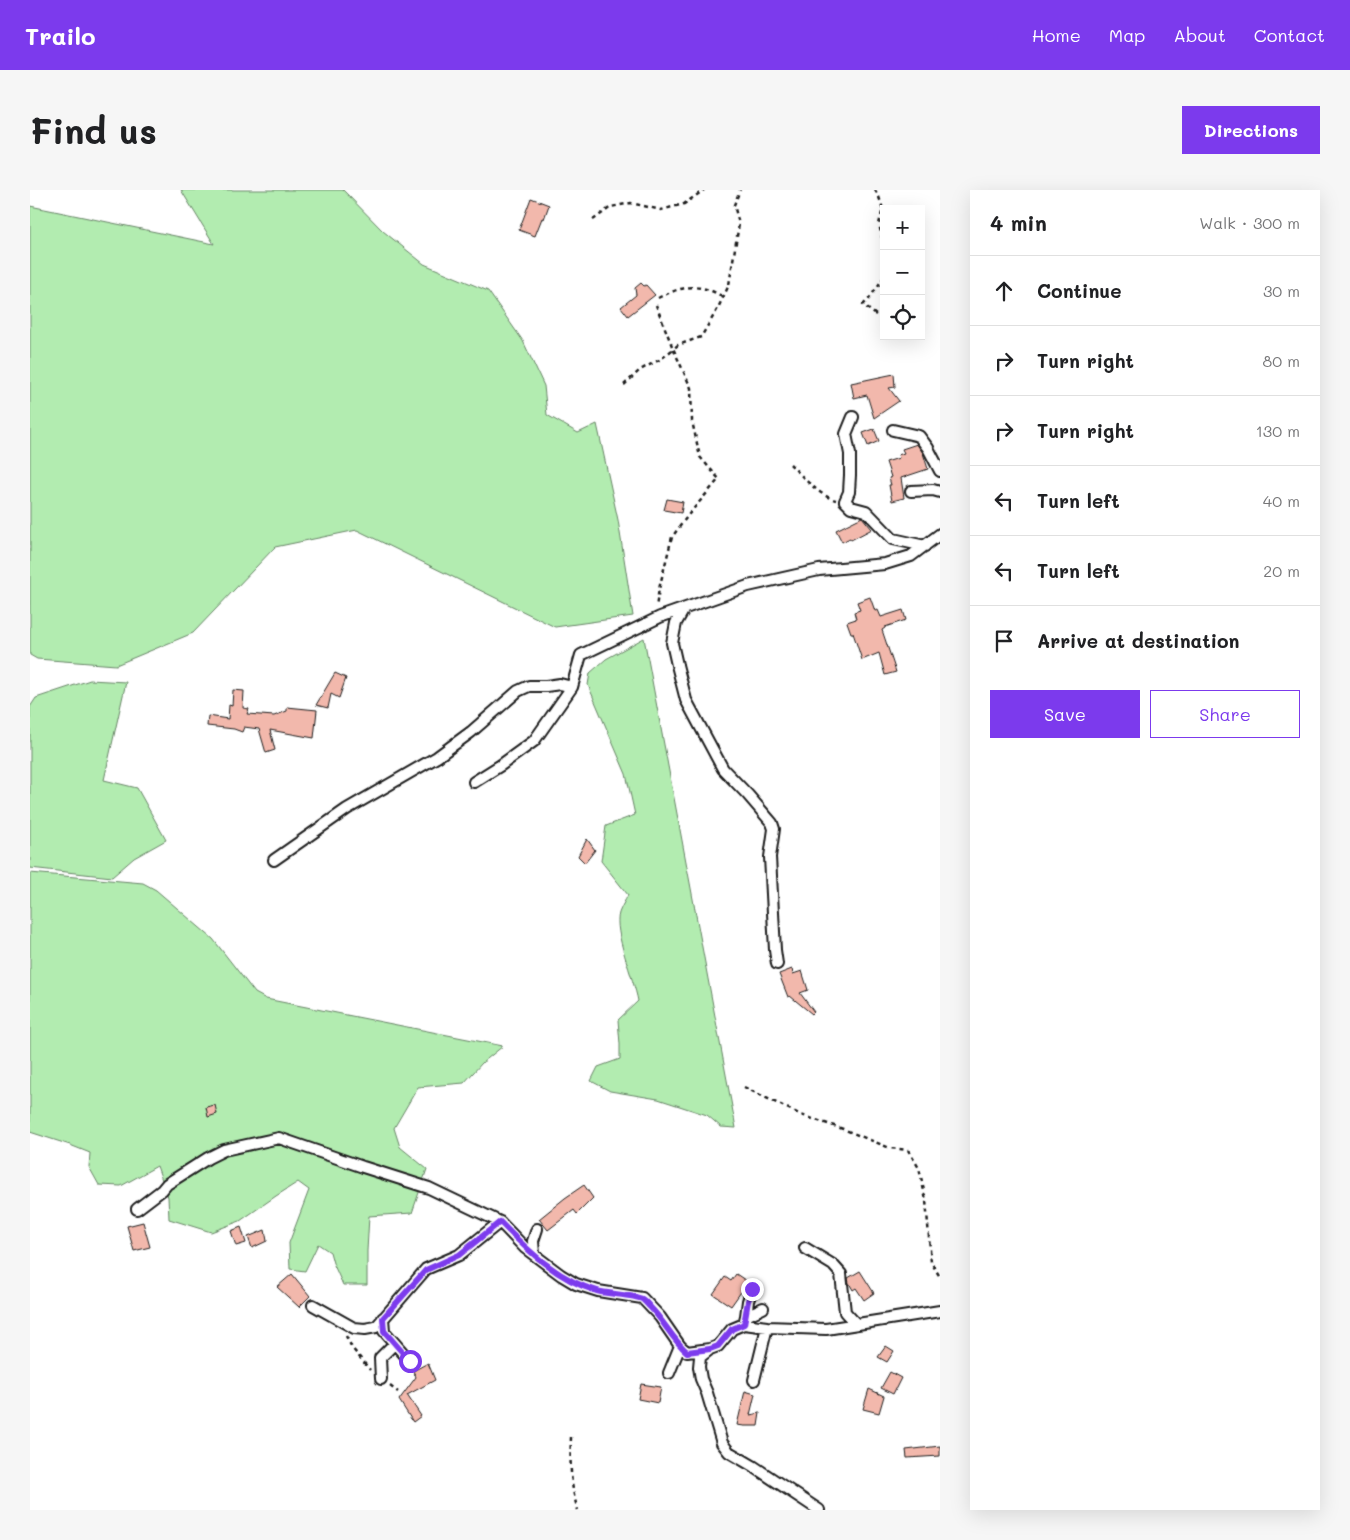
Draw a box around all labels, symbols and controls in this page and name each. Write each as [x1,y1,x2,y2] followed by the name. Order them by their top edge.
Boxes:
[25,20,96,51] text: Trailo
[1032,23,1081,47] text: Home
[1109,23,1145,47] text: Map
[1173,23,1226,47] text: About
[1254,23,1325,47] text: Contact
[1182,106,1320,154] button: Directions
[30,107,157,153] text: Find us
[880,205,925,340] map controls
[880,205,925,250] button: +
[990,209,1047,236] text: 4 min
[1199,212,1300,233] text: Walk · 300 m
[880,250,925,295] button: −
[990,277,1018,305] icon: ahead
[1037,278,1122,303] text: Continue
[1263,280,1300,301] text: 30 m
[880,295,925,340] button: locate
[990,347,1018,375] icon: right
[1037,348,1134,373] text: Turn right
[1263,350,1300,371] text: 80 m
[990,417,1018,445] icon: right
[1037,418,1134,443] text: Turn right
[1256,420,1300,441] text: 130 m
[990,487,1018,515] icon: left
[1037,488,1120,513] text: Turn left
[1263,490,1300,511] text: 40 m
[990,557,1018,585] icon: left
[1037,558,1120,583] text: Turn left
[1263,560,1300,581] text: 20 m
[990,627,1018,655] icon: arrive
[1037,628,1240,653] text: Arrive at destination
[990,690,1140,738] button: Save
[1150,690,1300,738] button: Share
[741,1278,764,1301] route end
[399,1350,422,1373] route start

